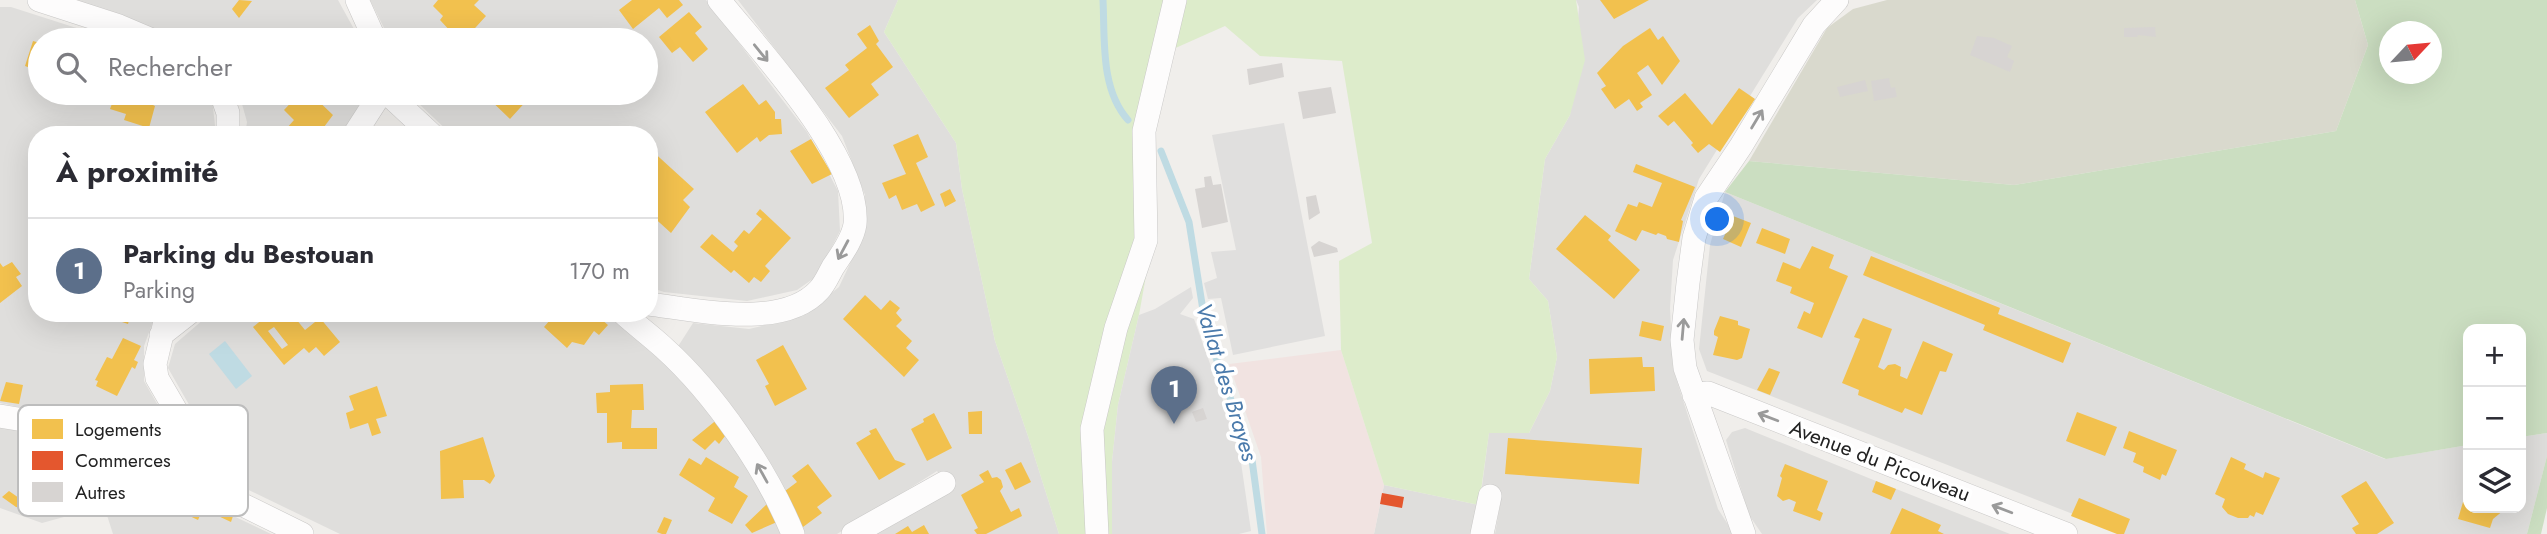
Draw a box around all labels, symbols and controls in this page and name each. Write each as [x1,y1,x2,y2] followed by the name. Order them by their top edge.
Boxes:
[2379,21,2442,84] north arrow
[28,28,658,105] search box
[754,44,769,62] one-way arrow
[52,48,90,86] icon: search
[108,48,232,86] text: Rechercher
[1751,109,1765,129] one-way arrow
[56,150,219,193] text: À proximité
[1700,202,1734,236] your location
[123,235,374,273] text: Parking du Bestouan
[836,239,850,259] one-way arrow
[73,254,85,288] text: 1
[569,254,630,288] text: 170 m
[123,273,195,307] text: Parking
[1187,299,1267,466] water label: Vallat des Brayes
[1677,318,1690,340] one-way arrow
[2463,324,2526,513] map controls
[2463,324,2526,387] button: +
[1151,366,1197,424] pin: 1
[2463,387,2526,450] button: −
[18,405,248,516] legend
[1757,409,1779,422] one-way arrow
[1785,413,1975,509] street label: Avenue du Picouveau
[75,416,162,443] text: Logements
[75,447,171,474] text: Commerces
[2463,450,2526,513] button: layers
[755,464,769,484] one-way arrow
[75,479,126,506] text: Autres
[1992,502,2013,514] one-way arrow

